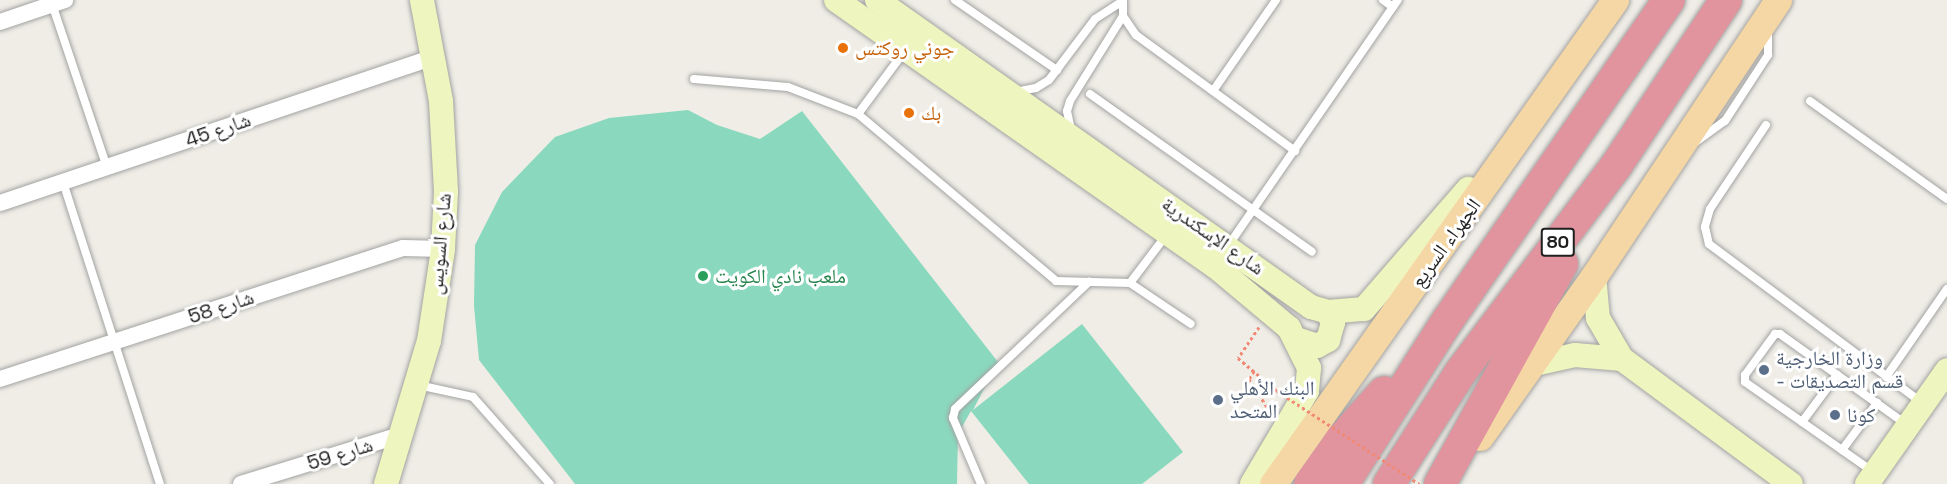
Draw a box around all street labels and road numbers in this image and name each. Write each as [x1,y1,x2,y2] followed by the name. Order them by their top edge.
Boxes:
[182,108,254,152] street label: شارع 45
[424,192,456,296] street label: شارع السويس
[1157,192,1269,280] street label: شارع الإسكندرية
[1406,194,1486,292] street label: الجهراء السريع
[1540,227,1576,257] road number: 80
[185,285,257,329] street label: شارع 58
[304,433,376,475] street label: شارع 59

